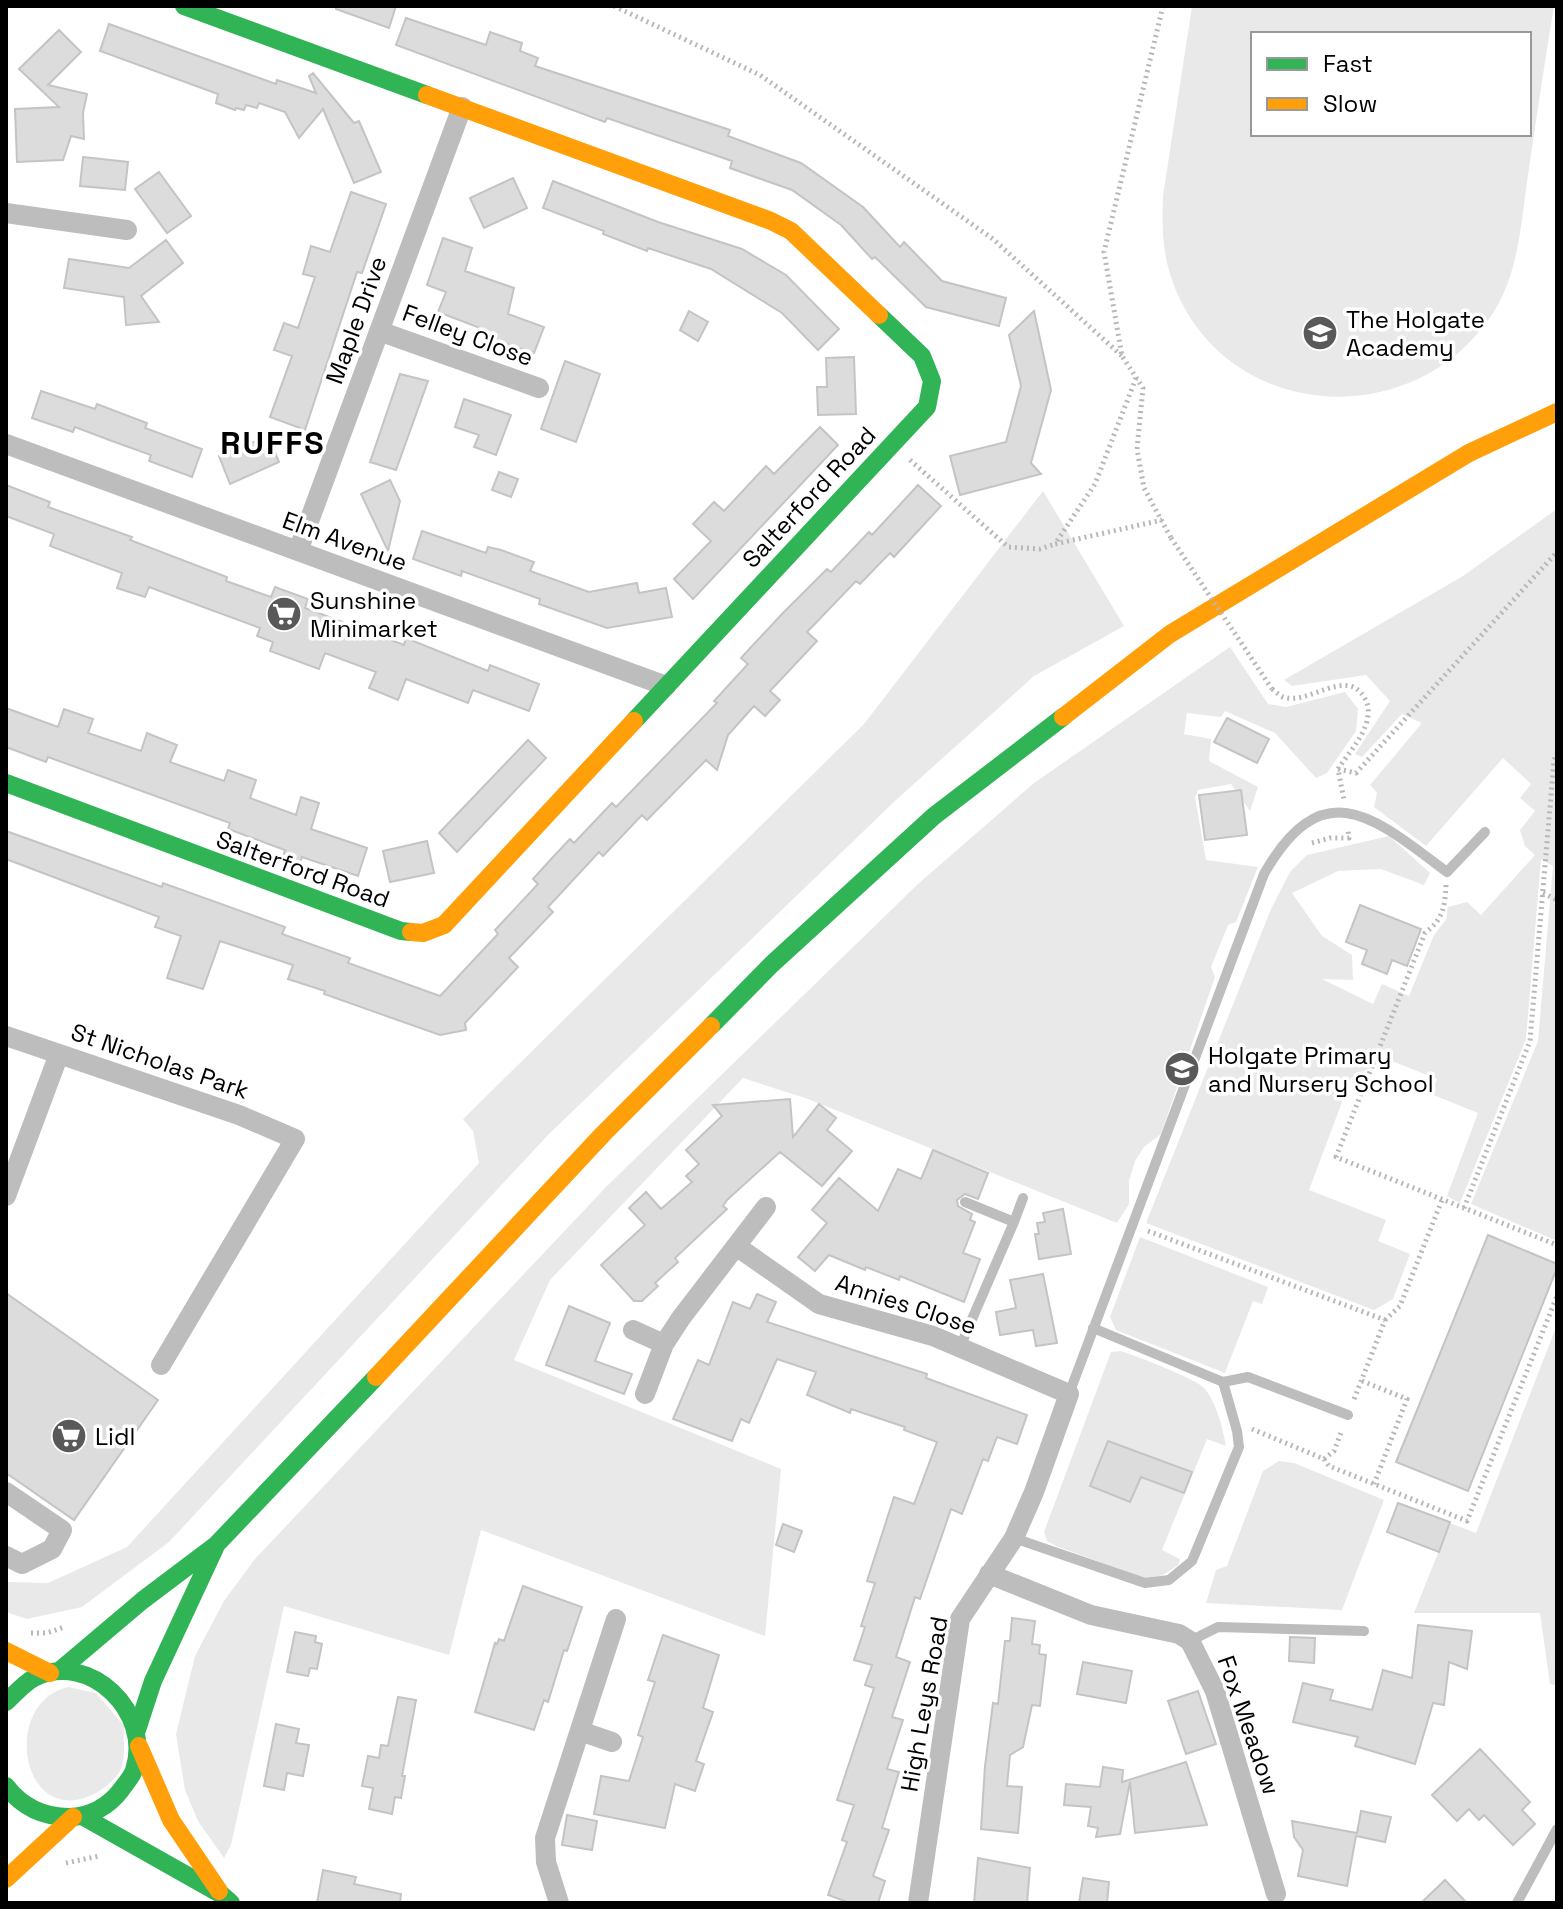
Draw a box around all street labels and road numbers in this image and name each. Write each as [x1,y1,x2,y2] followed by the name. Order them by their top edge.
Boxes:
[319,252,393,388] street label: Maple Drive
[398,297,538,373] street label: Felley Close
[736,420,882,574] street label: Salterford Road
[278,504,412,578] street label: Elm Avenue
[212,823,394,915] street label: Salterford Road
[67,1016,253,1106] street label: St Nicholas Park
[832,1267,980,1341] street label: Annies Close
[893,1614,955,1794] street label: High Leys Road
[1211,1651,1287,1799] street label: Fox Meadow

